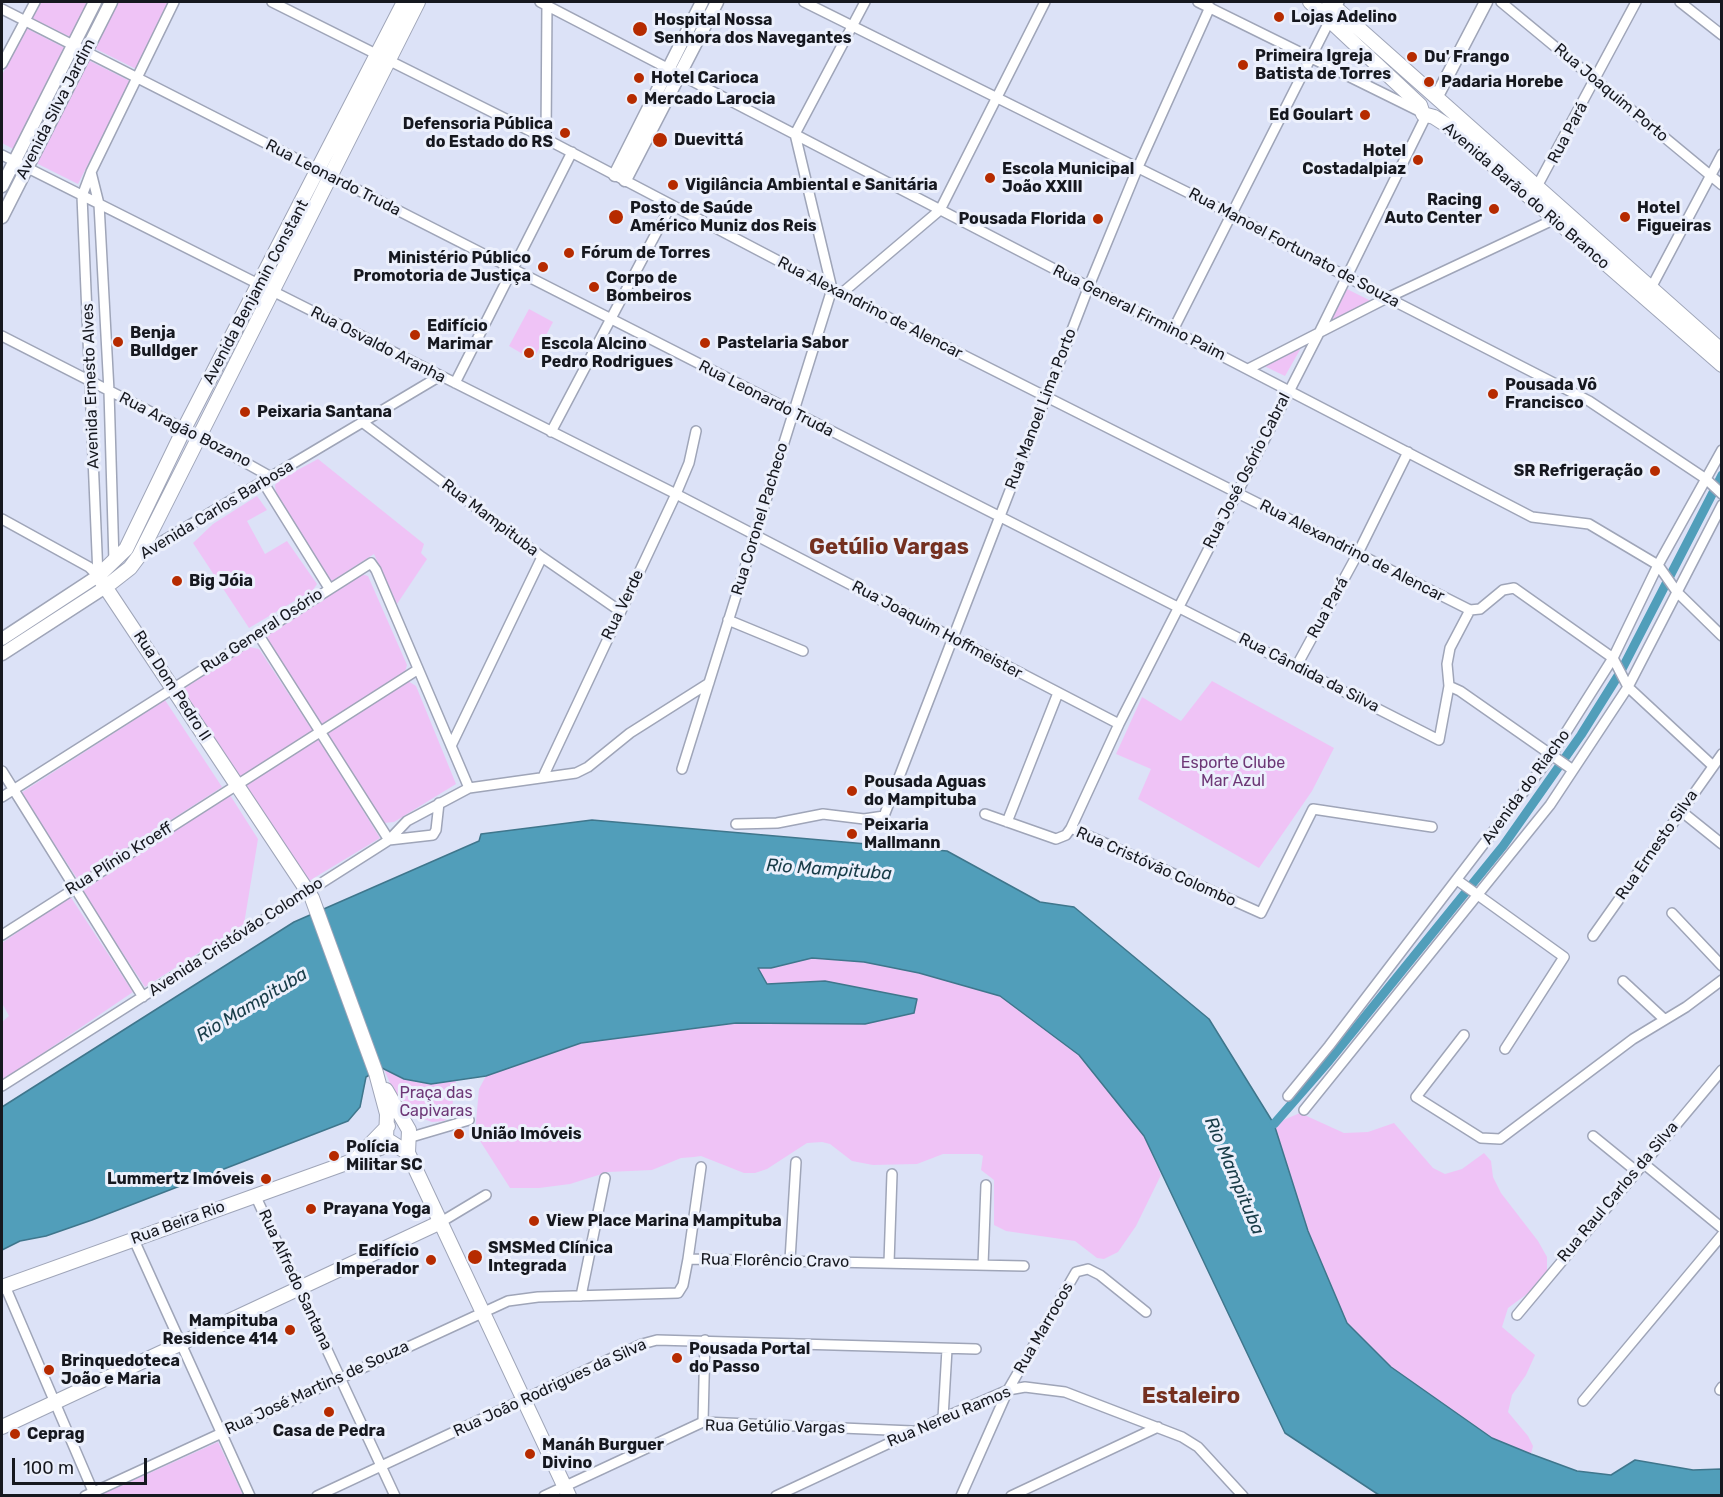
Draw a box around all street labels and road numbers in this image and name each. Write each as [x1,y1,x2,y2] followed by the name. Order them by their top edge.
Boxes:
[12,36,100,182] street label: Avenida Silva Jardim
[1550,40,1672,146] street label: Rua Joaquim Porto
[1544,99,1592,167] street label: Rua Pará
[1439,118,1613,274] street label: Avenida Barão do Rio Branco
[262,136,404,220] street label: Rua Leonardo Truda
[1185,184,1403,312] street label: Rua Manoel Fortunato de Souza
[199,196,313,388] street label: Avenida Benjamin Constant
[774,253,966,363] street label: Rua Alexandrino de Alencar
[1049,261,1229,365] street label: Rua General Firmino Paim
[79,303,103,469] street label: Avenida Ernesto Alves
[307,303,449,387] street label: Rua Osvaldo Aranha
[1001,326,1081,492] street label: Rua Manoel Lima Porto
[695,357,837,441] street label: Rua Leonardo Truda
[116,388,254,472] street label: Rua Aragão Bozano
[1199,390,1295,552] street label: Rua José Osório Cabral
[728,440,792,598] street label: Rua Coronel Pacheco
[137,457,297,563] street label: Avenida Carlos Barbosa
[438,475,542,561] street label: Rua Mampituba
[1256,496,1448,606] street label: Rua Alexandrino de Alencar
[598,567,648,643] street label: Rua Verde
[1303,574,1353,642] street label: Rua Pará
[848,577,1026,683] street label: Rua Joaquim Hoffmeister
[198,584,326,678] street label: Rua General Osório
[129,627,215,745] street label: Rua Dom Pedro II
[1236,629,1382,717] street label: Rua Cândida da Silva
[1478,726,1574,848] street label: Avenida do Riacho
[1612,786,1702,904] street label: Rua Ernesto Silva
[62,818,176,900] street label: Rua Plínio Kroeff
[1073,823,1239,911] street label: Rua Cristóvão Colombo
[145,873,327,1001] street label: Avenida Cristóvão Colombo
[1554,1118,1682,1266] street label: Rua Raul Carlos da Silva
[128,1197,228,1249] street label: Rua Beira Rio
[254,1207,336,1353] street label: Rua Alfredo Santana
[700,1250,850,1272] street label: Rua Florêncio Cravo
[1010,1279,1078,1377] street label: Rua Marrocos
[450,1335,650,1441] street label: Rua João Rodrigues da Silva
[222,1337,412,1439] street label: Rua José Martins de Souza
[884,1382,1014,1452] street label: Rua Nereu Ramos
[705,1416,845,1438] street label: Rua Getúlio Vargas

